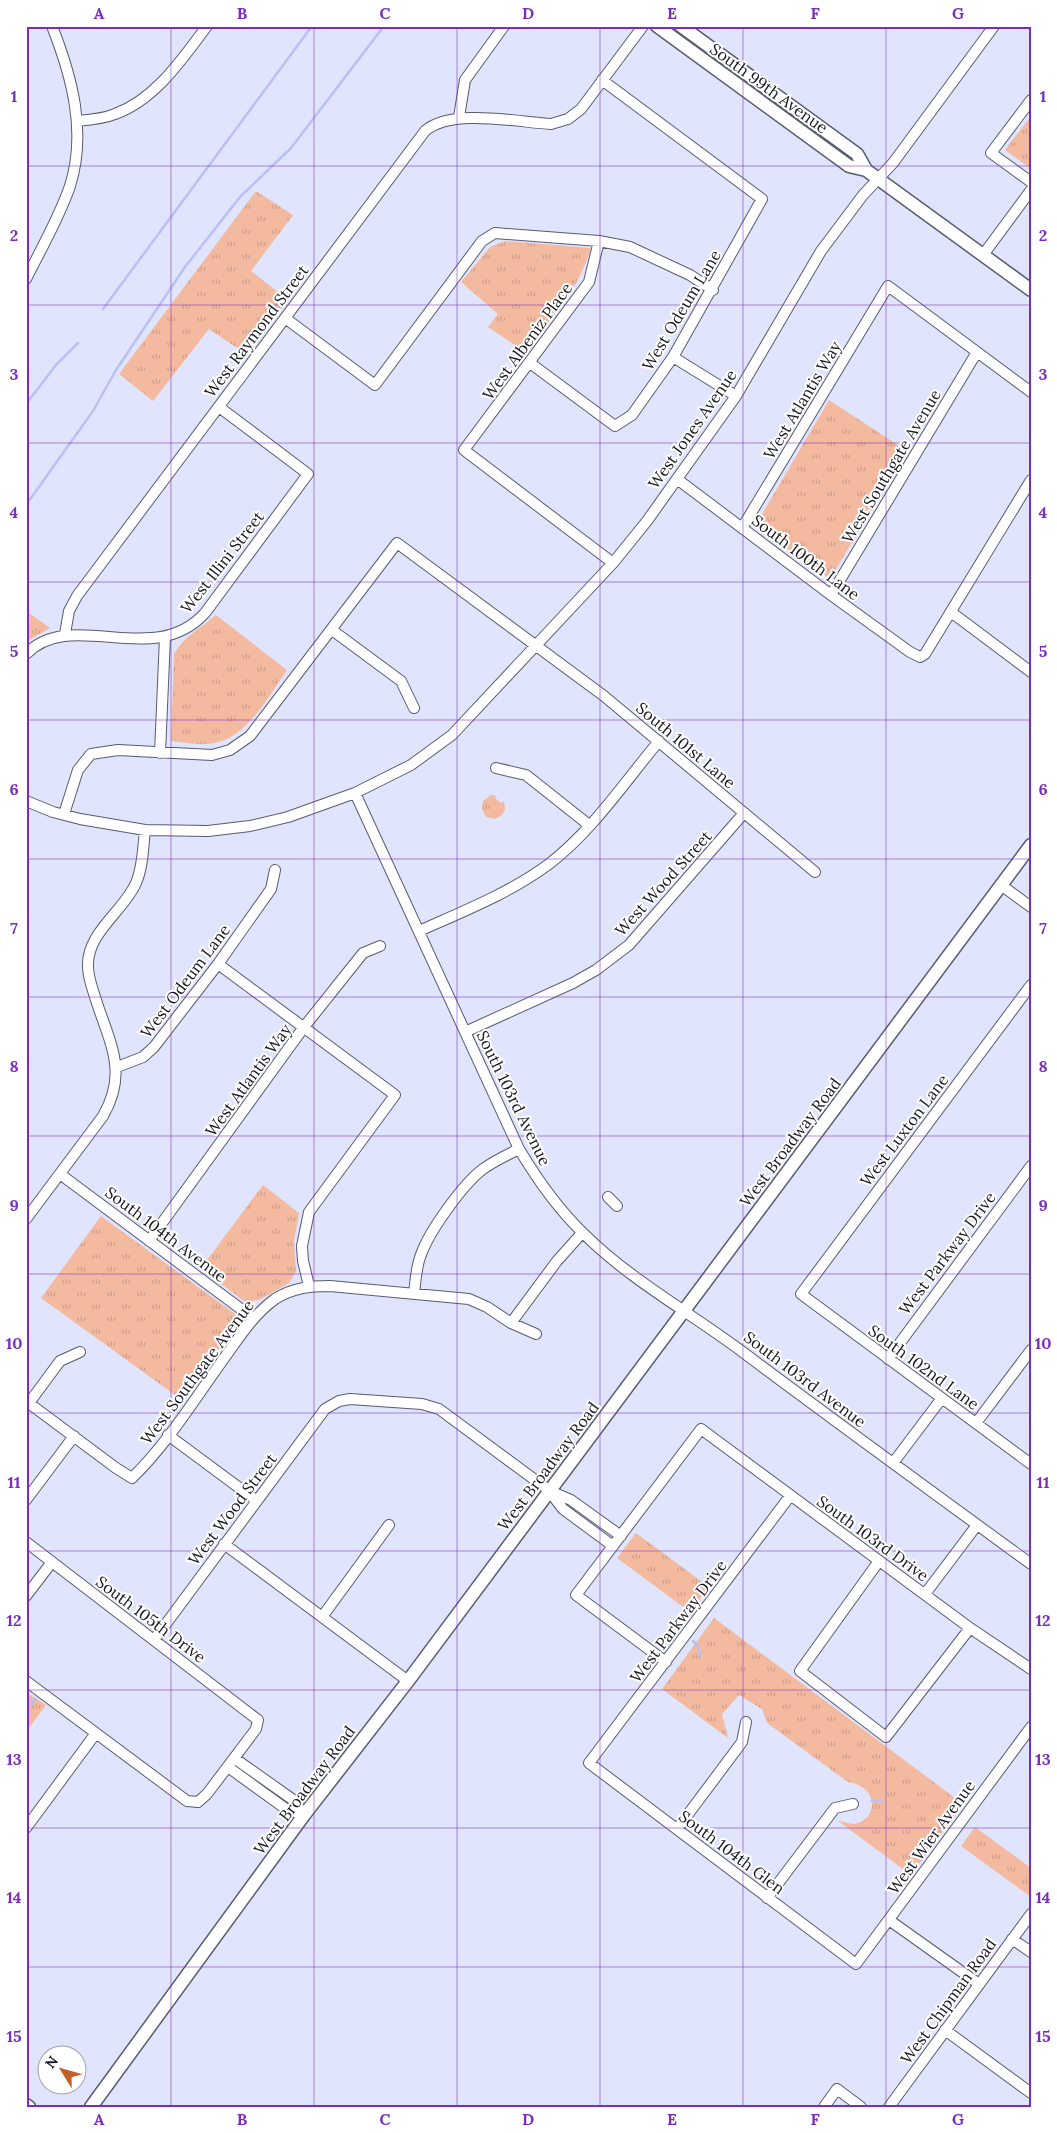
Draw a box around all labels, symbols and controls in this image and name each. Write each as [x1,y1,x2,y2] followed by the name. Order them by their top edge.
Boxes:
[94,3,105,23] text: A
[237,3,248,23] text: B
[379,3,391,23] text: C
[522,3,534,23] text: D
[667,3,677,23] text: E
[810,3,820,23] text: F
[952,3,964,23] text: G
[706,39,832,138] street label: South 99th Avenue
[11,86,17,106] text: 1
[1040,86,1046,106] text: 1
[10,225,18,245] text: 2
[1039,225,1047,245] text: 2
[637,246,725,374] street label: West Odeum Lane
[200,260,313,401] street label: West Raymond Street
[478,278,576,404] street label: West Albeniz Place
[759,337,845,463] street label: West Atlantis Way
[10,364,19,384] text: 3
[1039,364,1048,384] text: 3
[643,365,741,493] street label: West Jones Avenue
[837,385,945,547] street label: West Southgate Avenue
[10,502,19,522] text: 4
[1039,502,1048,522] text: 4
[176,506,269,617] street label: West Illini Street
[748,510,864,604] street label: South 100th Lane
[10,641,19,661] text: 5
[1039,641,1048,661] text: 5
[632,698,740,793] street label: South 101st Lane
[9,779,19,799] text: 6
[1038,779,1048,799] text: 6
[610,826,716,940] street label: West Wood Street
[10,918,18,938] text: 7
[1039,918,1047,938] text: 7
[136,920,234,1042] street label: West Odeum Lane
[200,1019,296,1140] street label: West Atlantis Way
[473,1027,555,1169] street label: South 103rd Avenue
[9,1056,19,1076] text: 8
[1038,1056,1048,1076] text: 8
[855,1070,953,1190] street label: West Luxton Lane
[735,1073,845,1210] street label: West Broadway Road
[101,1182,231,1286] street label: South 104th Avenue
[894,1187,1000,1318] street label: West Parkway Drive
[9,1195,19,1215] text: 9
[1038,1195,1048,1215] text: 9
[136,1295,258,1448] street label: West Southgate Avenue
[865,1320,984,1414] street label: South 102nd Lane
[740,1327,870,1432] street label: South 103rd Avenue
[6,1333,22,1353] text: 10
[1035,1333,1051,1353] text: 10
[493,1397,603,1534] street label: West Broadway Road
[183,1448,281,1569] street label: West Wood Street
[8,1472,21,1492] text: 11
[1037,1472,1050,1492] text: 11
[813,1491,933,1585] street label: South 103rd Drive
[625,1555,731,1686] street label: West Parkway Drive
[92,1571,210,1667] street label: South 105th Drive
[6,1610,22,1630] text: 12
[1035,1610,1051,1630] text: 12
[249,1721,359,1858] street label: West Broadway Road
[6,1749,22,1769] text: 13
[1035,1749,1051,1769] text: 13
[883,1776,979,1898] street label: West Wier Avenue
[675,1806,789,1898] street label: South 104th Glen
[6,1887,22,1907] text: 14
[1035,1887,1051,1907] text: 14
[896,1934,1000,2068] street label: West Chipman Road
[6,2026,22,2046] text: 15
[1035,2026,1051,2046] text: 15
[38,2046,88,2096] north arrow
[41,2052,62,2072] text: N
[94,2109,105,2129] text: A
[237,2109,248,2129] text: B
[379,2109,391,2129] text: C
[522,2109,534,2129] text: D
[667,2109,677,2129] text: E
[810,2109,820,2129] text: F
[952,2109,964,2129] text: G

